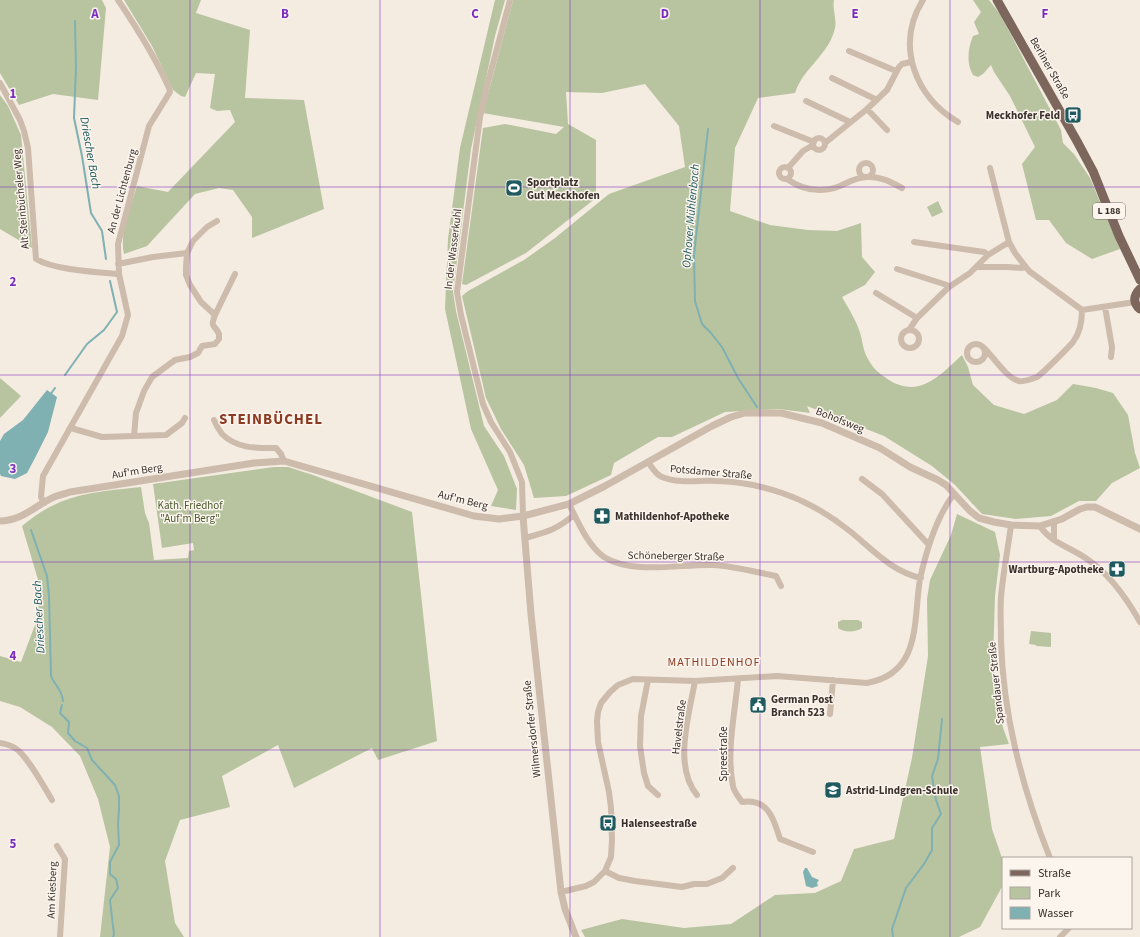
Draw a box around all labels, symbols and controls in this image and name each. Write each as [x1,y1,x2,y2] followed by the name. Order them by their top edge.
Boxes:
[90,5,99,23] text: A
[281,5,289,23] text: B
[471,5,479,23] text: C
[661,5,669,23] text: D
[851,5,859,23] text: E
[1042,5,1049,23] text: F
[1026,34,1074,102] street label: Berliner Straße
[10,85,17,103] text: 1
[1063,105,1083,125] bus stop icon: Meckhofer Feld
[986,108,1060,123] place label: Meckhofer Feld
[75,115,105,191] water label: Driescher Bach
[103,147,141,235] street label: An der Lichtenburg
[9,148,33,250] street label: Alt Steinbücheler Weg
[678,163,704,269] water label: Ophover Mühlenbach
[527,175,600,203] place label: Sportplatz Gut Meckhofen
[504,178,524,198] sports icon: Sportplatz Gut Meckhofen
[1093,203,1125,219] road number: L 188
[441,208,465,290] street label: In der Wasserkuhl
[10,273,17,291] text: 2
[814,404,867,437] street label: Bohofsweg
[219,409,323,430] district label: STEINBÜCHEL
[10,460,17,478] text: 3
[111,460,164,482] street label: Auf'm Berg
[669,461,753,483] street label: Potsdamer Straße
[437,487,490,514] street label: Auf'm Berg
[158,498,223,526] park label: Kath. Friedhof "Auf'm Berg"
[592,506,612,526] pharmacy icon: Mathildenhof-Apotheke
[615,509,730,524] place label: Mathildenhof-Apotheke
[628,548,725,564] street label: Schöneberger Straße
[1107,559,1127,579] pharmacy icon: Wartburg-Apotheke
[1008,562,1104,577] place label: Wartburg-Apotheke
[29,580,49,654] water label: Driescher Bach
[984,641,1008,725] street label: Spandauer Straße
[10,647,17,665] text: 4
[667,654,761,671] district label: MATHILDENHOF
[519,679,545,778] street label: Wilmersdorfer Straße
[771,692,834,720] place label: German Post Branch 523
[748,695,768,715] public building icon: German Post Branch 523
[668,698,690,755] street label: Havelstraße
[716,726,731,782] street label: Spreestraße
[823,780,843,800] school or university icon: Astrid-Lindgren-Schule
[845,783,958,798] place label: Astrid-Lindgren-Schule
[598,813,618,833] bus stop icon: Halenseestraße
[621,816,697,831] place label: Halenseestraße
[10,835,17,853] text: 5
[1002,857,1132,929] legend
[44,861,61,919] street label: Am Kiesberg
[1038,865,1071,882] text: Straße
[1038,885,1060,902] text: Park
[1038,905,1074,922] text: Wasser

